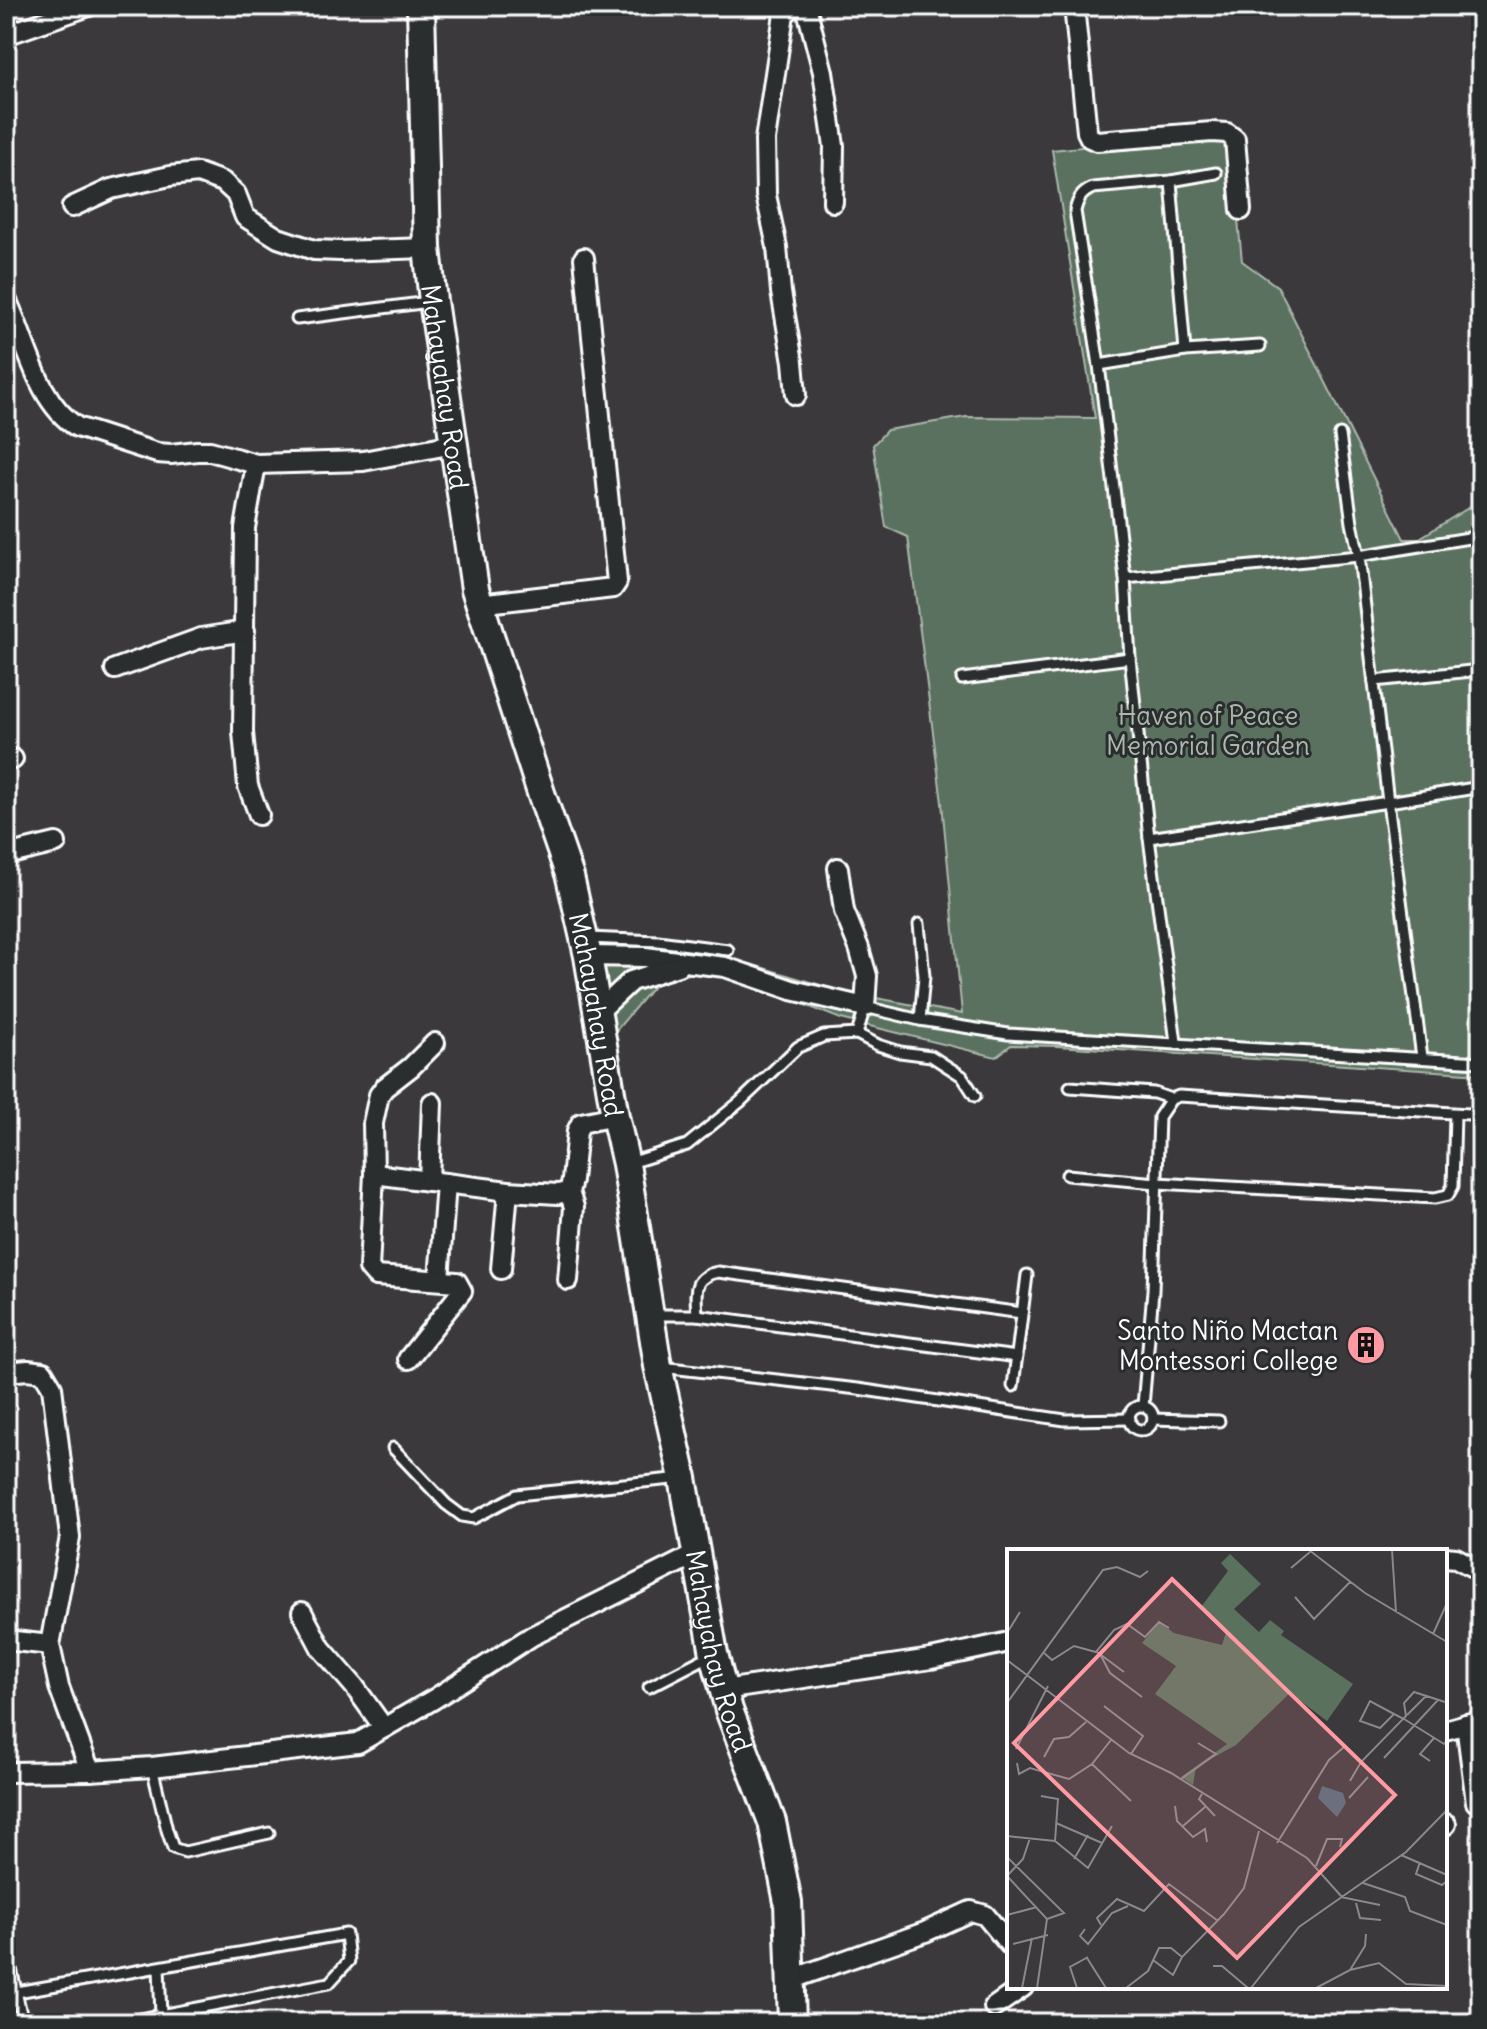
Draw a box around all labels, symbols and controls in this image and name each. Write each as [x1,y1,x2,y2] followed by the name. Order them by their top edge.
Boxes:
[415,282,477,491] street label: Mahayahay Road
[1106,699,1310,762] park label: Haven of Peace Memorial Garden
[562,909,631,1119] street label: Mahayahay Road
[1117,1314,1338,1377] place label: Santo Niño Mactan Montessori College
[1345,1324,1387,1366] building icon: Santo Niño Mactan Montessori College
[679,1547,760,1756] street label: Mahayahay Road
[1007,1549,1447,1989] inset map

